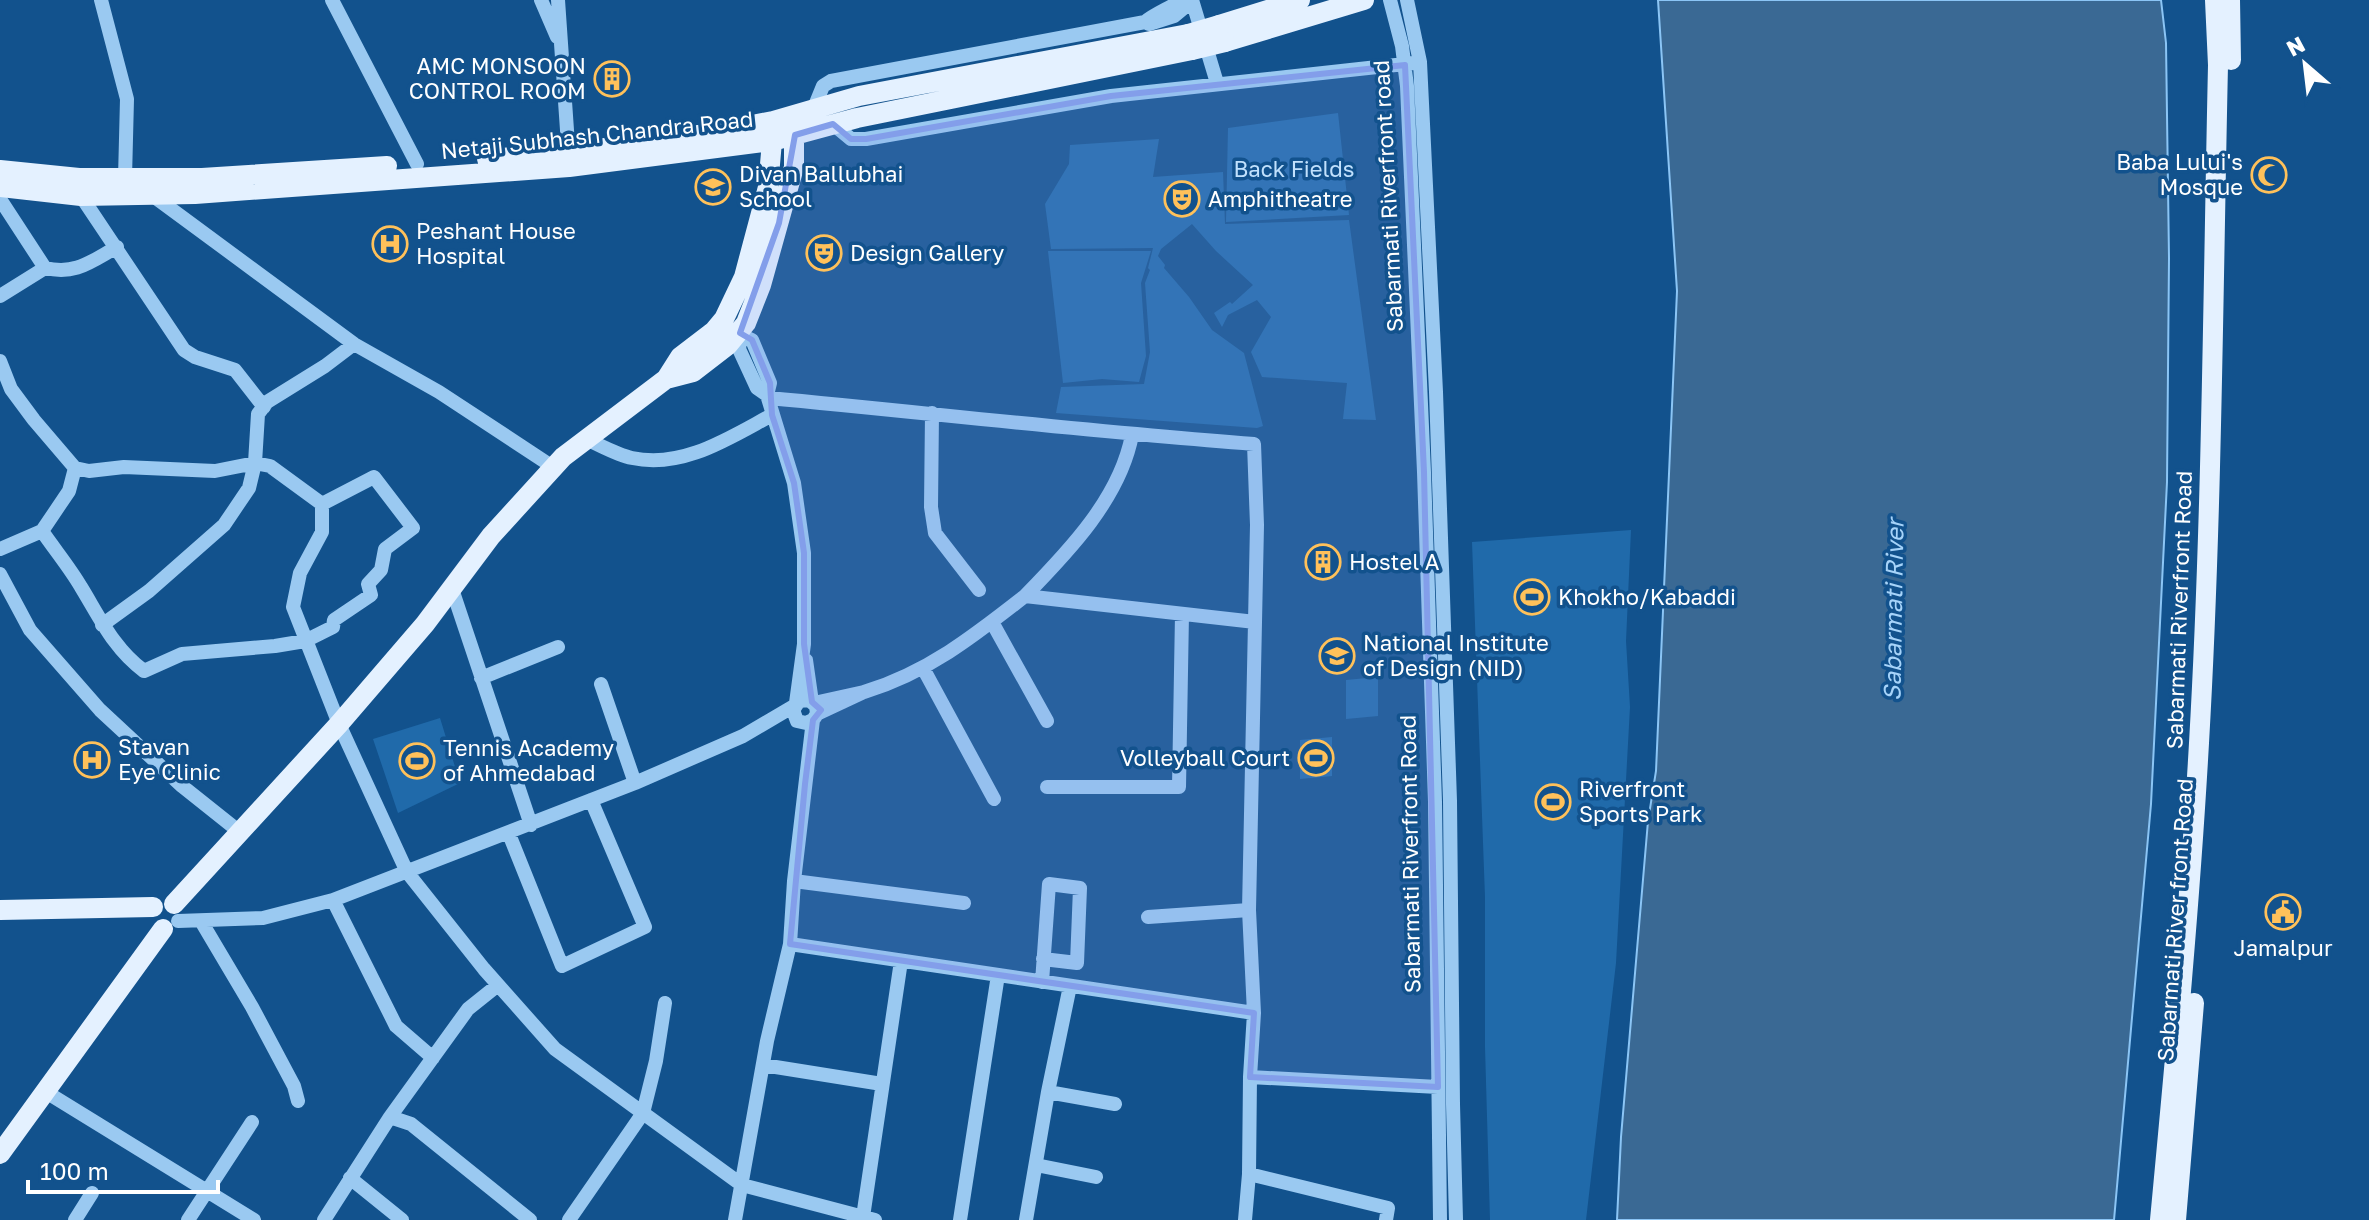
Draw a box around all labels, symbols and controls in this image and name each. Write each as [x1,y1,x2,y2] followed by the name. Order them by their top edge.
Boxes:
[2265,24,2345,104] north arrow
[2282,30,2309,62] text: N
[409,52,586,104] place label: AMC MONSOON CONTROL ROOM
[1367,59,1408,333] street label: Sabarmati Riverfront road
[593,60,631,98] building icon: AMC MONSOON CONTROL ROOM
[440,105,754,164] street label: Netaji Subhash Chandra Road
[2116,148,2243,200] place label: Baba Lului's Mosque
[1234,155,1354,182] park label: Back Fields
[2250,156,2288,194] mosque icon: Baba Lului's Mosque
[739,160,903,212] place label: Divan Ballubhai School
[694,168,732,206] school or university icon: Divan Ballubhai School
[1163,180,1201,218] theatre icon: Amphitheatre
[1208,185,1352,212] place label: Amphitheatre
[416,217,576,269] place label: Peshant House Hospital
[371,225,409,263] hospital icon: Peshant House Hospital
[805,234,843,272] theatre icon: Design Gallery
[850,239,1004,266] place label: Design Gallery
[2160,470,2197,750] street label: Sabarmati Riverfront Road
[1876,515,1909,701] water label: Sabarmati River
[1304,543,1342,581] building icon: Hostel A
[1349,548,1440,575] place label: Hostel A
[1513,578,1551,616] sports icon: Khokho/Kabaddi
[1558,583,1736,610] place label: Khokho/Kabaddi
[1363,629,1549,681] place label: National Institute of Design (NID)
[1318,637,1356,675] school or university icon: National Institute of Design (NID)
[1394,715,1425,993] street label: Sabarmati Riverfront Road
[118,733,221,785] place label: Stavan Eye Clinic
[443,734,614,786] place label: Tennis Academy of Ahmedabad
[1297,739,1335,777] sports icon: Volleyball Court
[73,741,111,779] hospital icon: Stavan Eye Clinic
[398,742,436,780] sports icon: Tennis Academy of Ahmedabad
[1120,744,1290,771] place label: Volleyball Court
[1579,775,1702,827] place label: Riverfront Sports Park
[2151,778,2198,1062] street label: Sabarmati River front Road
[1534,783,1572,821] sports icon: Riverfront Sports Park
[2264,893,2302,931] public building icon: Jamalpur
[2233,934,2333,961] place label: Jamalpur
[28,1144,218,1194] scale bar
[40,1156,109,1185] text: 100 m

